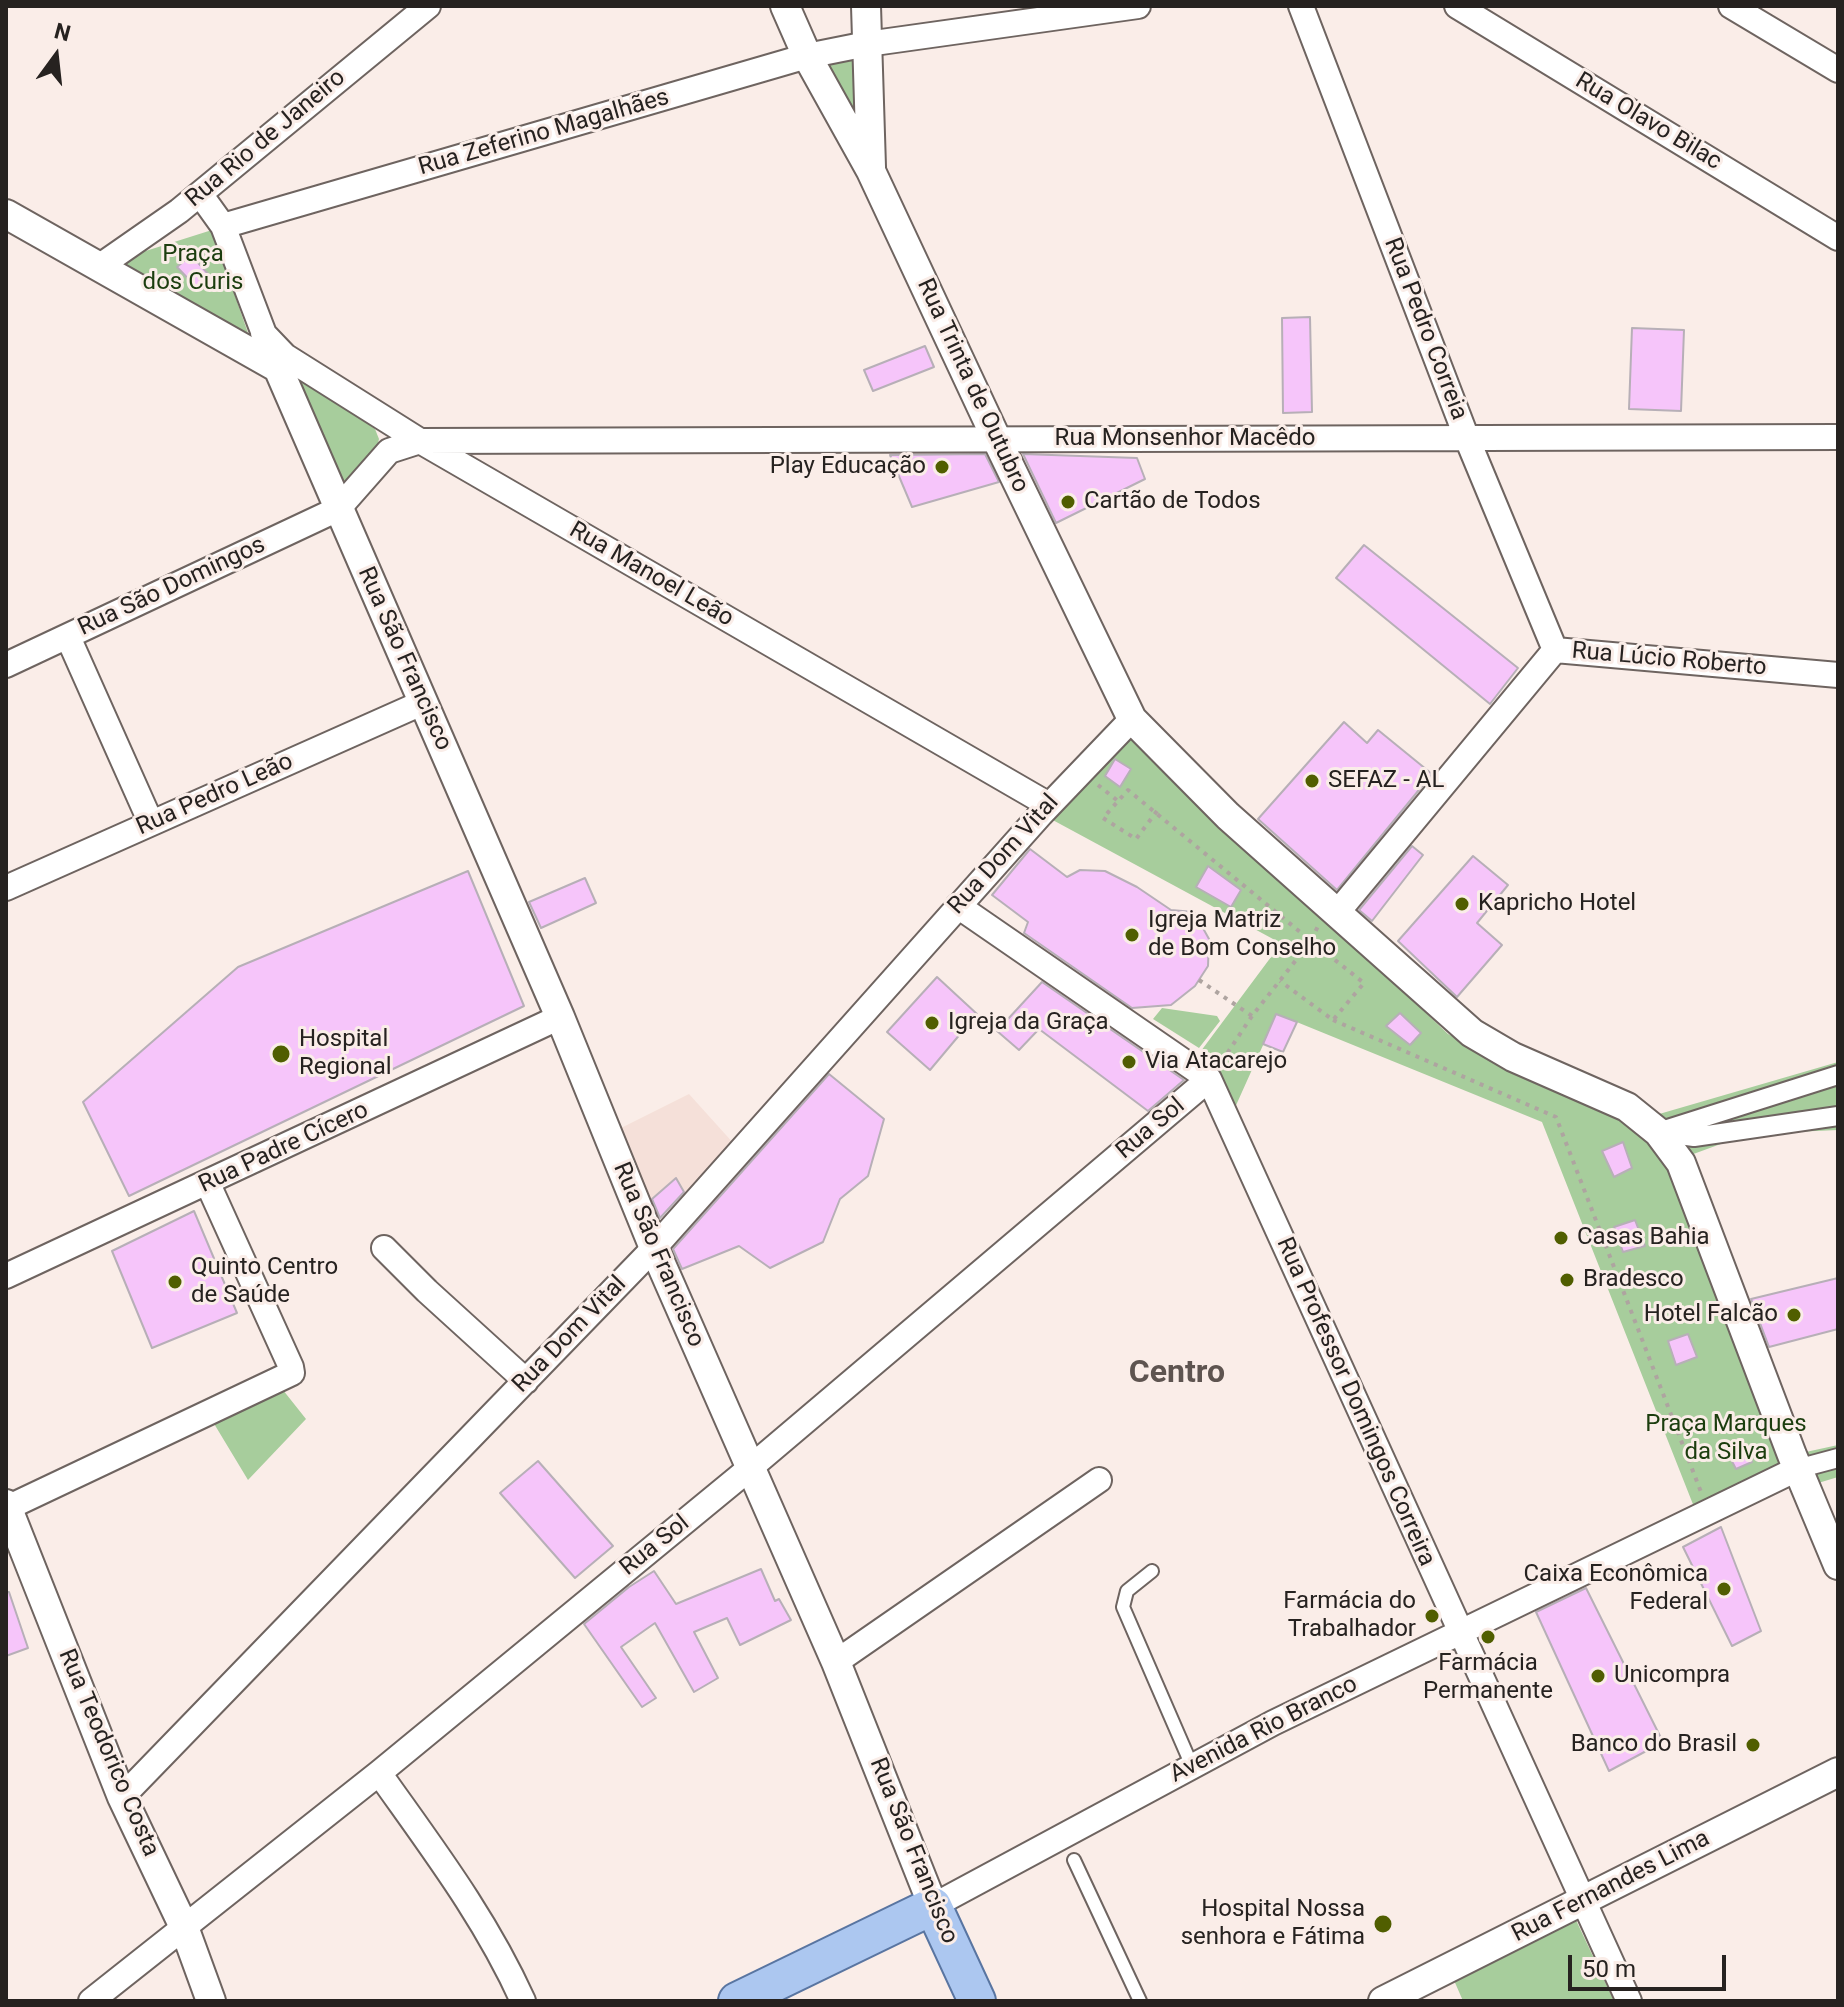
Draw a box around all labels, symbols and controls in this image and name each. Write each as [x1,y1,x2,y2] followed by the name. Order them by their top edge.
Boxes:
[16,16,96,96] north arrow
[52,18,73,46] text: N
[180,64,352,214] street label: Rua Rio de Janeiro
[1570,67,1726,177] street label: Rua Olavo Bilac
[415,83,673,183] street label: Rua Zeferino Magalhães
[1377,234,1473,424] street label: Rua Pedro Correia
[143,241,243,297] park label: Praça dos Curis
[910,274,1034,498] street label: Rua Trinta de Outubro
[1055,425,1315,453] street label: Rua Monsenhor Macêdo
[770,453,926,481] place label: Play Educação
[933,458,951,476] marker: Play Educação
[1084,488,1261,516] place label: Cartão de Todos
[1059,493,1077,511] marker: Cartão de Todos
[564,516,738,634] street label: Rua Manoel Leão
[74,531,270,643] street label: Rua São Domingos
[351,563,457,755] street label: Rua São Francisco
[1570,637,1768,683] street label: Rua Lúcio Roberto
[132,748,298,842] street label: Rua Pedro Leão
[1328,767,1444,795] place label: SEFAZ - AL
[1303,772,1321,790] marker: SEFAZ - AL
[943,789,1065,921] street label: Rua Dom Vital
[1478,890,1636,918] place label: Kapricho Hotel
[1453,895,1471,913] marker: Kapricho Hotel
[1148,907,1336,963] place label: Igreja Matriz de Bom Conselho
[1123,926,1141,944] marker: Igreja Matriz de Bom Conselho
[948,1009,1109,1037] place label: Igreja da Graça
[923,1014,941,1032] marker: Igreja da Graça
[299,1026,392,1082] place label: Hospital Regional
[270,1043,292,1065] marker: Hospital Regional
[1145,1048,1287,1076] place label: Via Atacarejo
[1120,1053,1138,1071] marker: Via Atacarejo
[1111,1092,1191,1166] street label: Rua Sol
[195,1096,373,1200] street label: Rua Padre Cícero
[606,1158,710,1352] street label: Rua São Francisco
[1577,1224,1710,1252] place label: Casas Bahia
[1552,1229,1570,1247] marker: Casas Bahia
[1269,1233,1441,1571] street label: Rua Professor Domingos Correira
[191,1254,338,1310] place label: Quinto Centro de Saúde
[1583,1266,1684,1294] place label: Bradesco
[507,1271,633,1399] street label: Rua Dom Vital
[1558,1271,1576,1289] marker: Bradesco
[166,1273,184,1291] marker: Quinto Centro de Saúde
[1644,1301,1778,1329] place label: Hotel Falcão
[1785,1306,1803,1324] marker: Hotel Falcão
[1129,1355,1225,1393] district label: Centro
[1645,1411,1807,1467] park label: Praça Marques da Silva
[615,1509,695,1583] street label: Rua Sol
[1523,1561,1708,1617] place label: Caixa Econômica Federal
[1715,1580,1733,1598] marker: Caixa Econômica Federal
[1283,1588,1416,1644] place label: Farmácia do Trabalhador
[1423,1607,1441,1625] marker: Farmácia do Trabalhador
[1479,1628,1497,1646] marker: Farmácia Permanente
[51,1645,165,1861] street label: Rua Teodorico Costa
[1423,1650,1553,1706] place label: Farmácia Permanente
[1614,1662,1730,1690] place label: Unicompra
[1589,1667,1607,1685] marker: Unicompra
[1166,1670,1362,1790] street label: Avenida Rio Branco
[1571,1731,1737,1759] place label: Banco do Brasil
[1744,1736,1762,1754] marker: Banco do Brasil
[863,1754,963,1948] street label: Rua São Francisco
[1507,1825,1715,1949] street label: Rua Fernandes Lima
[1181,1896,1365,1952] place label: Hospital Nossa senhora e Fátima
[1372,1913,1394,1935] marker: Hospital Nossa senhora e Fátima
[1572,1939,1730,1989] scale bar
[1582,1955,1636,1983] text: 50 m

